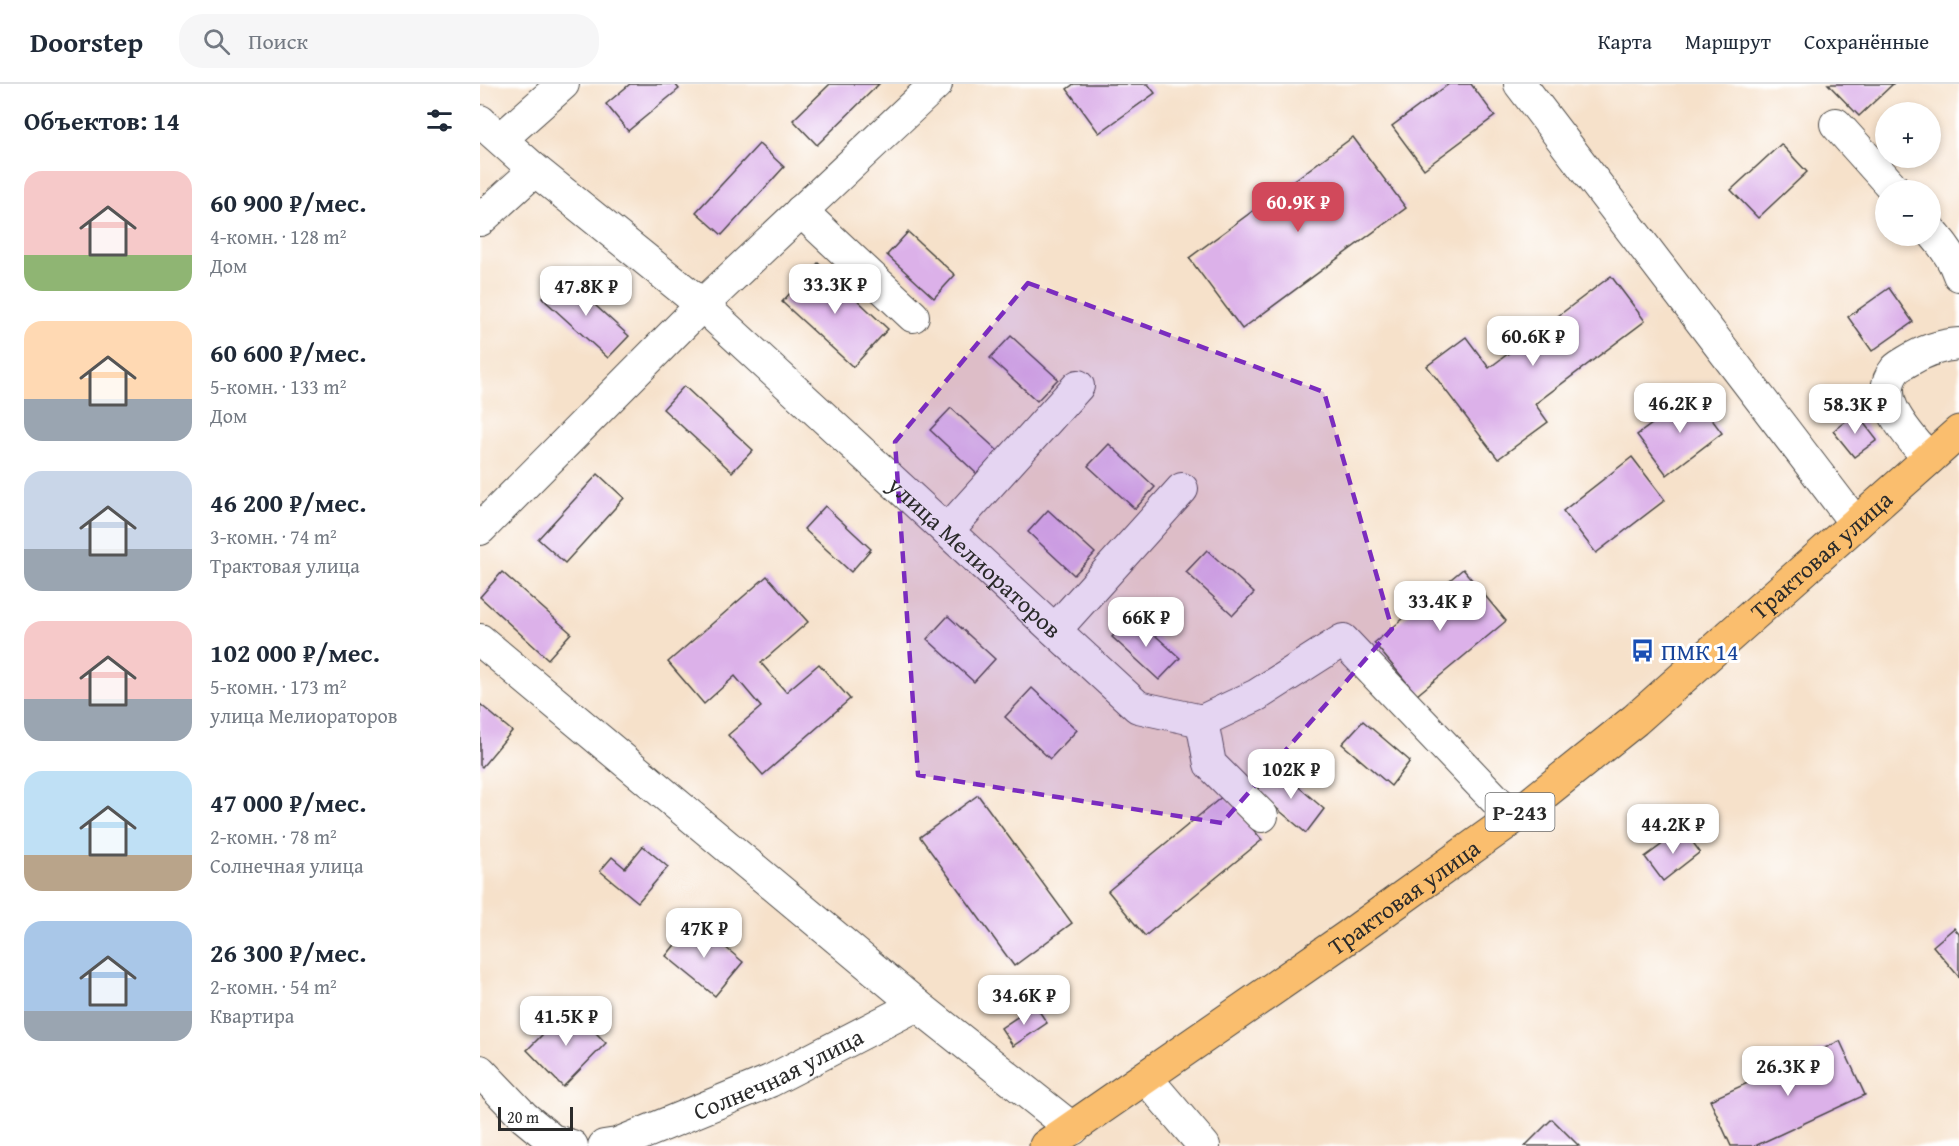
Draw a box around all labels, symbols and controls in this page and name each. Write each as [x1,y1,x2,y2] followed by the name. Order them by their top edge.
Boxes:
[179,14,599,68] search box
[30,21,143,62] text: Doorstep
[200,25,233,58] icon: search
[248,25,308,57] text: Поиск
[1598,26,1652,57] text: Карта
[1685,26,1771,57] text: Маршрут
[1804,26,1929,57] text: Сохранённые
[24,101,180,140] text: Объектов: 14
[1875,102,1941,246] map controls
[1875,102,1941,168] button: +
[423,104,456,137] icon: filters
[1875,180,1941,246] button: −
[1243,182,1353,233] pin: 60.9K ₽
[210,183,366,222] text: 60 900 ₽/мес.
[1266,187,1330,216] text: 60.9K ₽
[72,195,144,267] icon: home
[210,222,346,251] text: 4-комн. · 128 m²
[210,251,247,280] text: Дом
[780,264,890,315] pin: 33.3K ₽
[531,266,641,317] pin: 47.8K ₽
[803,269,867,298] text: 33.3K ₽
[554,271,618,300] text: 47.8K ₽
[1478,316,1588,367] pin: 60.6K ₽
[1501,321,1565,350] text: 60.6K ₽
[210,333,366,372] text: 60 600 ₽/мес.
[72,345,144,417] icon: home
[210,372,346,401] text: 5-комн. · 133 m²
[1625,383,1735,434] pin: 46.2K ₽
[1800,384,1910,435] pin: 58.3K ₽
[1648,388,1712,417] text: 46.2K ₽
[1823,389,1887,418] text: 58.3K ₽
[210,401,247,430] text: Дом
[880,467,1070,646] street label: улица Мелиораторов
[1742,482,1900,627] street label: Трактовая улица
[210,483,366,522] text: 46 200 ₽/мес.
[72,495,144,567] icon: home
[210,522,337,551] text: 3-комн. · 74 m²
[210,551,360,580] text: Трактовая улица
[1385,581,1495,632] pin: 33.4K ₽
[1408,586,1472,615] text: 33.4K ₽
[1104,597,1188,648] pin: 66K ₽
[1122,602,1170,631] text: 66K ₽
[210,633,380,672] text: 102 000 ₽/мес.
[1661,634,1738,669] place label: ПМК 14
[1630,638,1656,664] bus stop icon: ПМК 14
[72,645,144,717] icon: home
[210,672,346,701] text: 5-комн. · 173 m²
[210,701,398,730] text: улица Мелиораторов
[1242,749,1340,800] pin: 102K ₽
[1262,754,1320,783] text: 102K ₽
[210,783,366,822] text: 47 000 ₽/мес.
[1486,793,1554,831] road number: Р-243
[72,795,144,867] icon: home
[1618,804,1728,855] pin: 44.2K ₽
[1641,809,1705,838] text: 44.2K ₽
[210,822,337,851] text: 2-комн. · 78 m²
[1321,830,1487,963] street label: Трактовая улица
[210,851,363,880] text: Солнечная улица
[662,908,746,959] pin: 47K ₽
[680,913,728,942] text: 47K ₽
[210,933,366,972] text: 26 300 ₽/мес.
[72,945,144,1017] icon: home
[210,972,337,1001] text: 2-комн. · 54 m²
[969,975,1079,1026] pin: 34.6K ₽
[992,980,1056,1009] text: 34.6K ₽
[511,996,621,1047] pin: 41.5K ₽
[210,1001,294,1030] text: Квартира
[534,1001,598,1030] text: 41.5K ₽
[688,1018,870,1128] street label: Солнечная улица
[1733,1046,1843,1097] pin: 26.3K ₽
[1756,1051,1820,1080] text: 26.3K ₽
[498,1104,573,1132] scale bar
[507,1105,539,1129] text: 20 m

